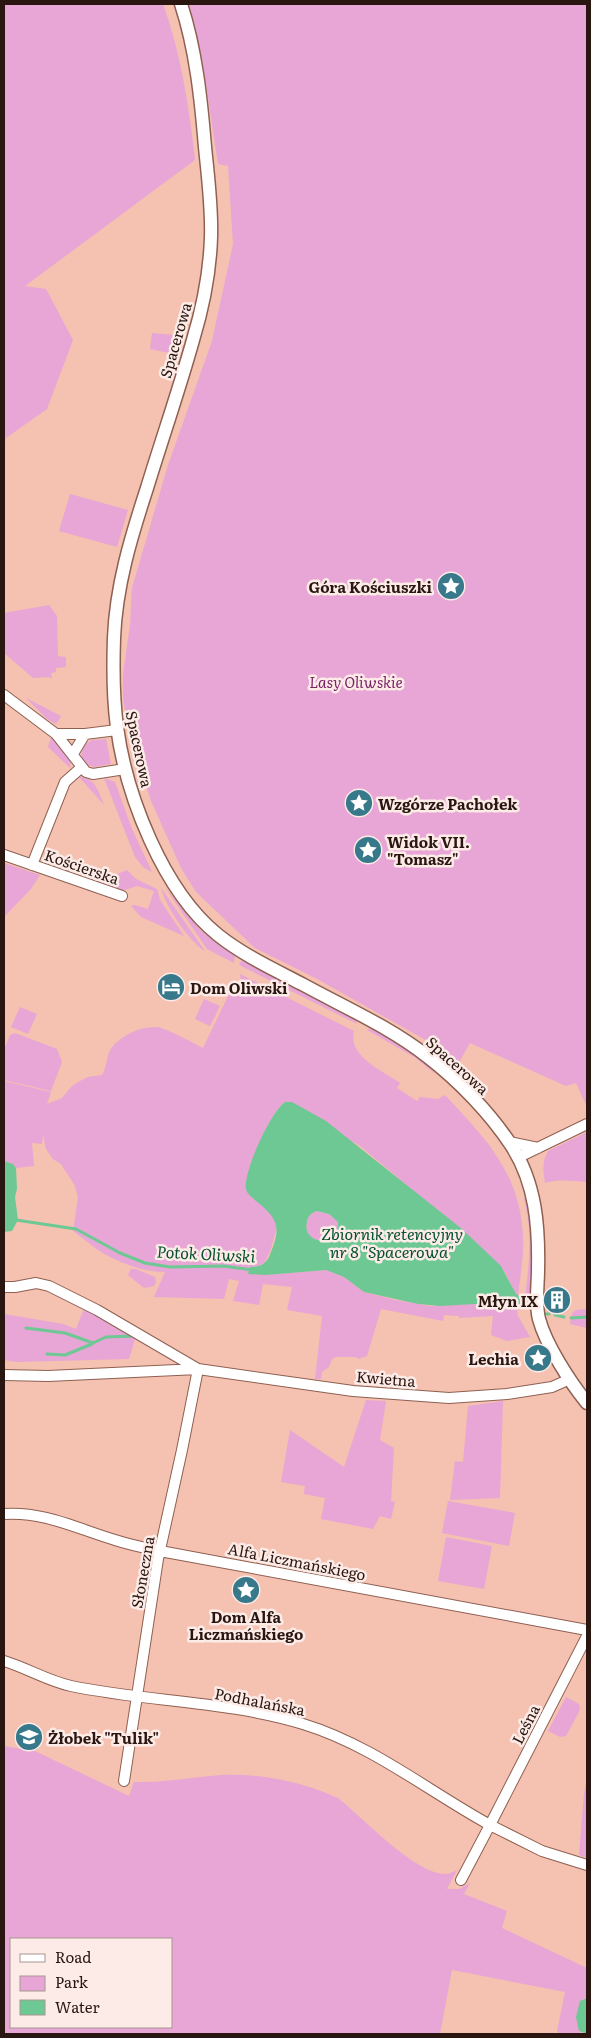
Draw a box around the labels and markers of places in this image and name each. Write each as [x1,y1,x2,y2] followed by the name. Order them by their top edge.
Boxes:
[436,571,466,601] place icon: Góra Kościuszki
[309,575,433,598] place label: Góra Kościuszki
[344,788,374,818] place icon: Wzgórze Pachołek
[378,792,518,815] place label: Wzgórze Pachołek
[387,830,470,870] place label: Widok VII. "Tomasz"
[353,835,383,865] place icon: Widok VII. "Tomasz"
[156,972,186,1002] hotel icon: Dom Oliwski
[190,976,288,999] place label: Dom Oliwski
[542,1285,572,1315] building icon: Młyn IX
[478,1289,539,1312] place label: Młyn IX
[523,1343,553,1373] place icon: Lechia
[468,1347,519,1370] place label: Lechia
[231,1575,261,1605] place icon: Dom Alfa Liczmańskiego
[189,1605,303,1645] place label: Dom Alfa Liczmańskiego
[14,1722,44,1752] school or university icon: Żłobek "Tulik"
[48,1726,159,1749] place label: Żłobek "Tulik"

